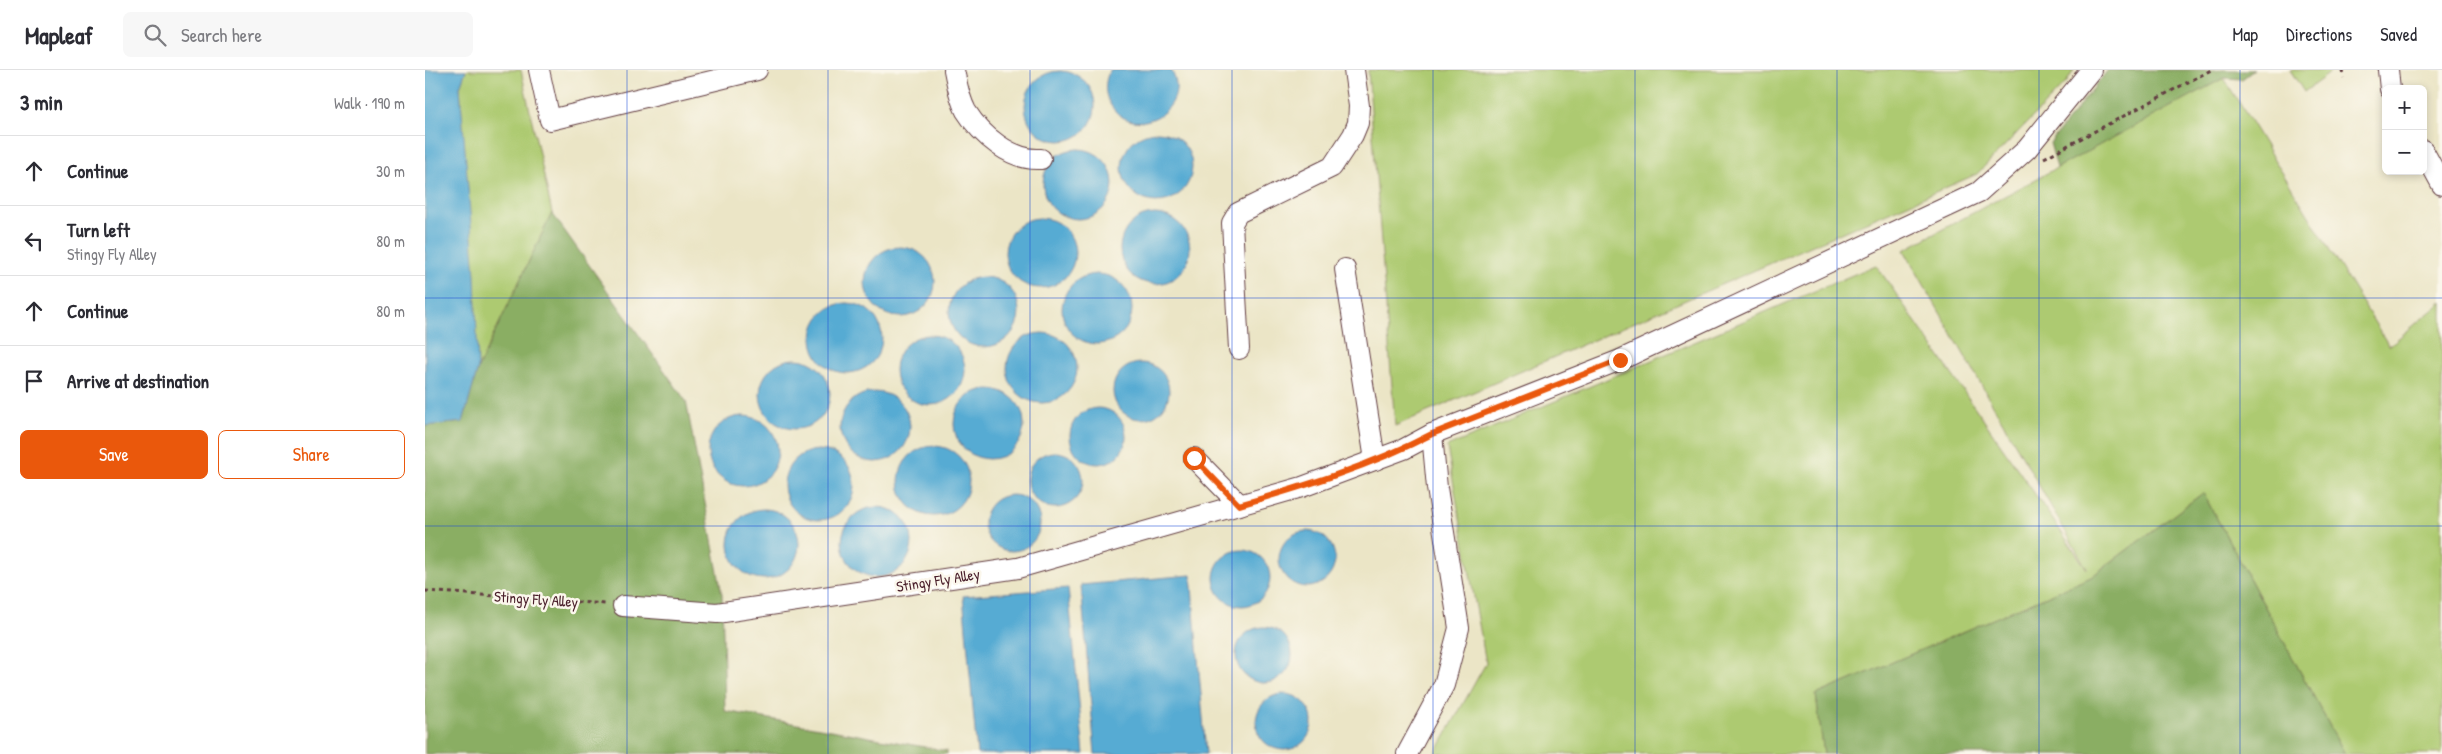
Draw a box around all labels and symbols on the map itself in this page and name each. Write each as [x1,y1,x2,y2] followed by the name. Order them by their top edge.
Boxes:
[1609,349,1632,372] route end
[1183,447,1206,470] route start
[895,563,981,597] street label: Stingy Fly Alley
[493,586,579,612] street label: Stingy Fly Alley

